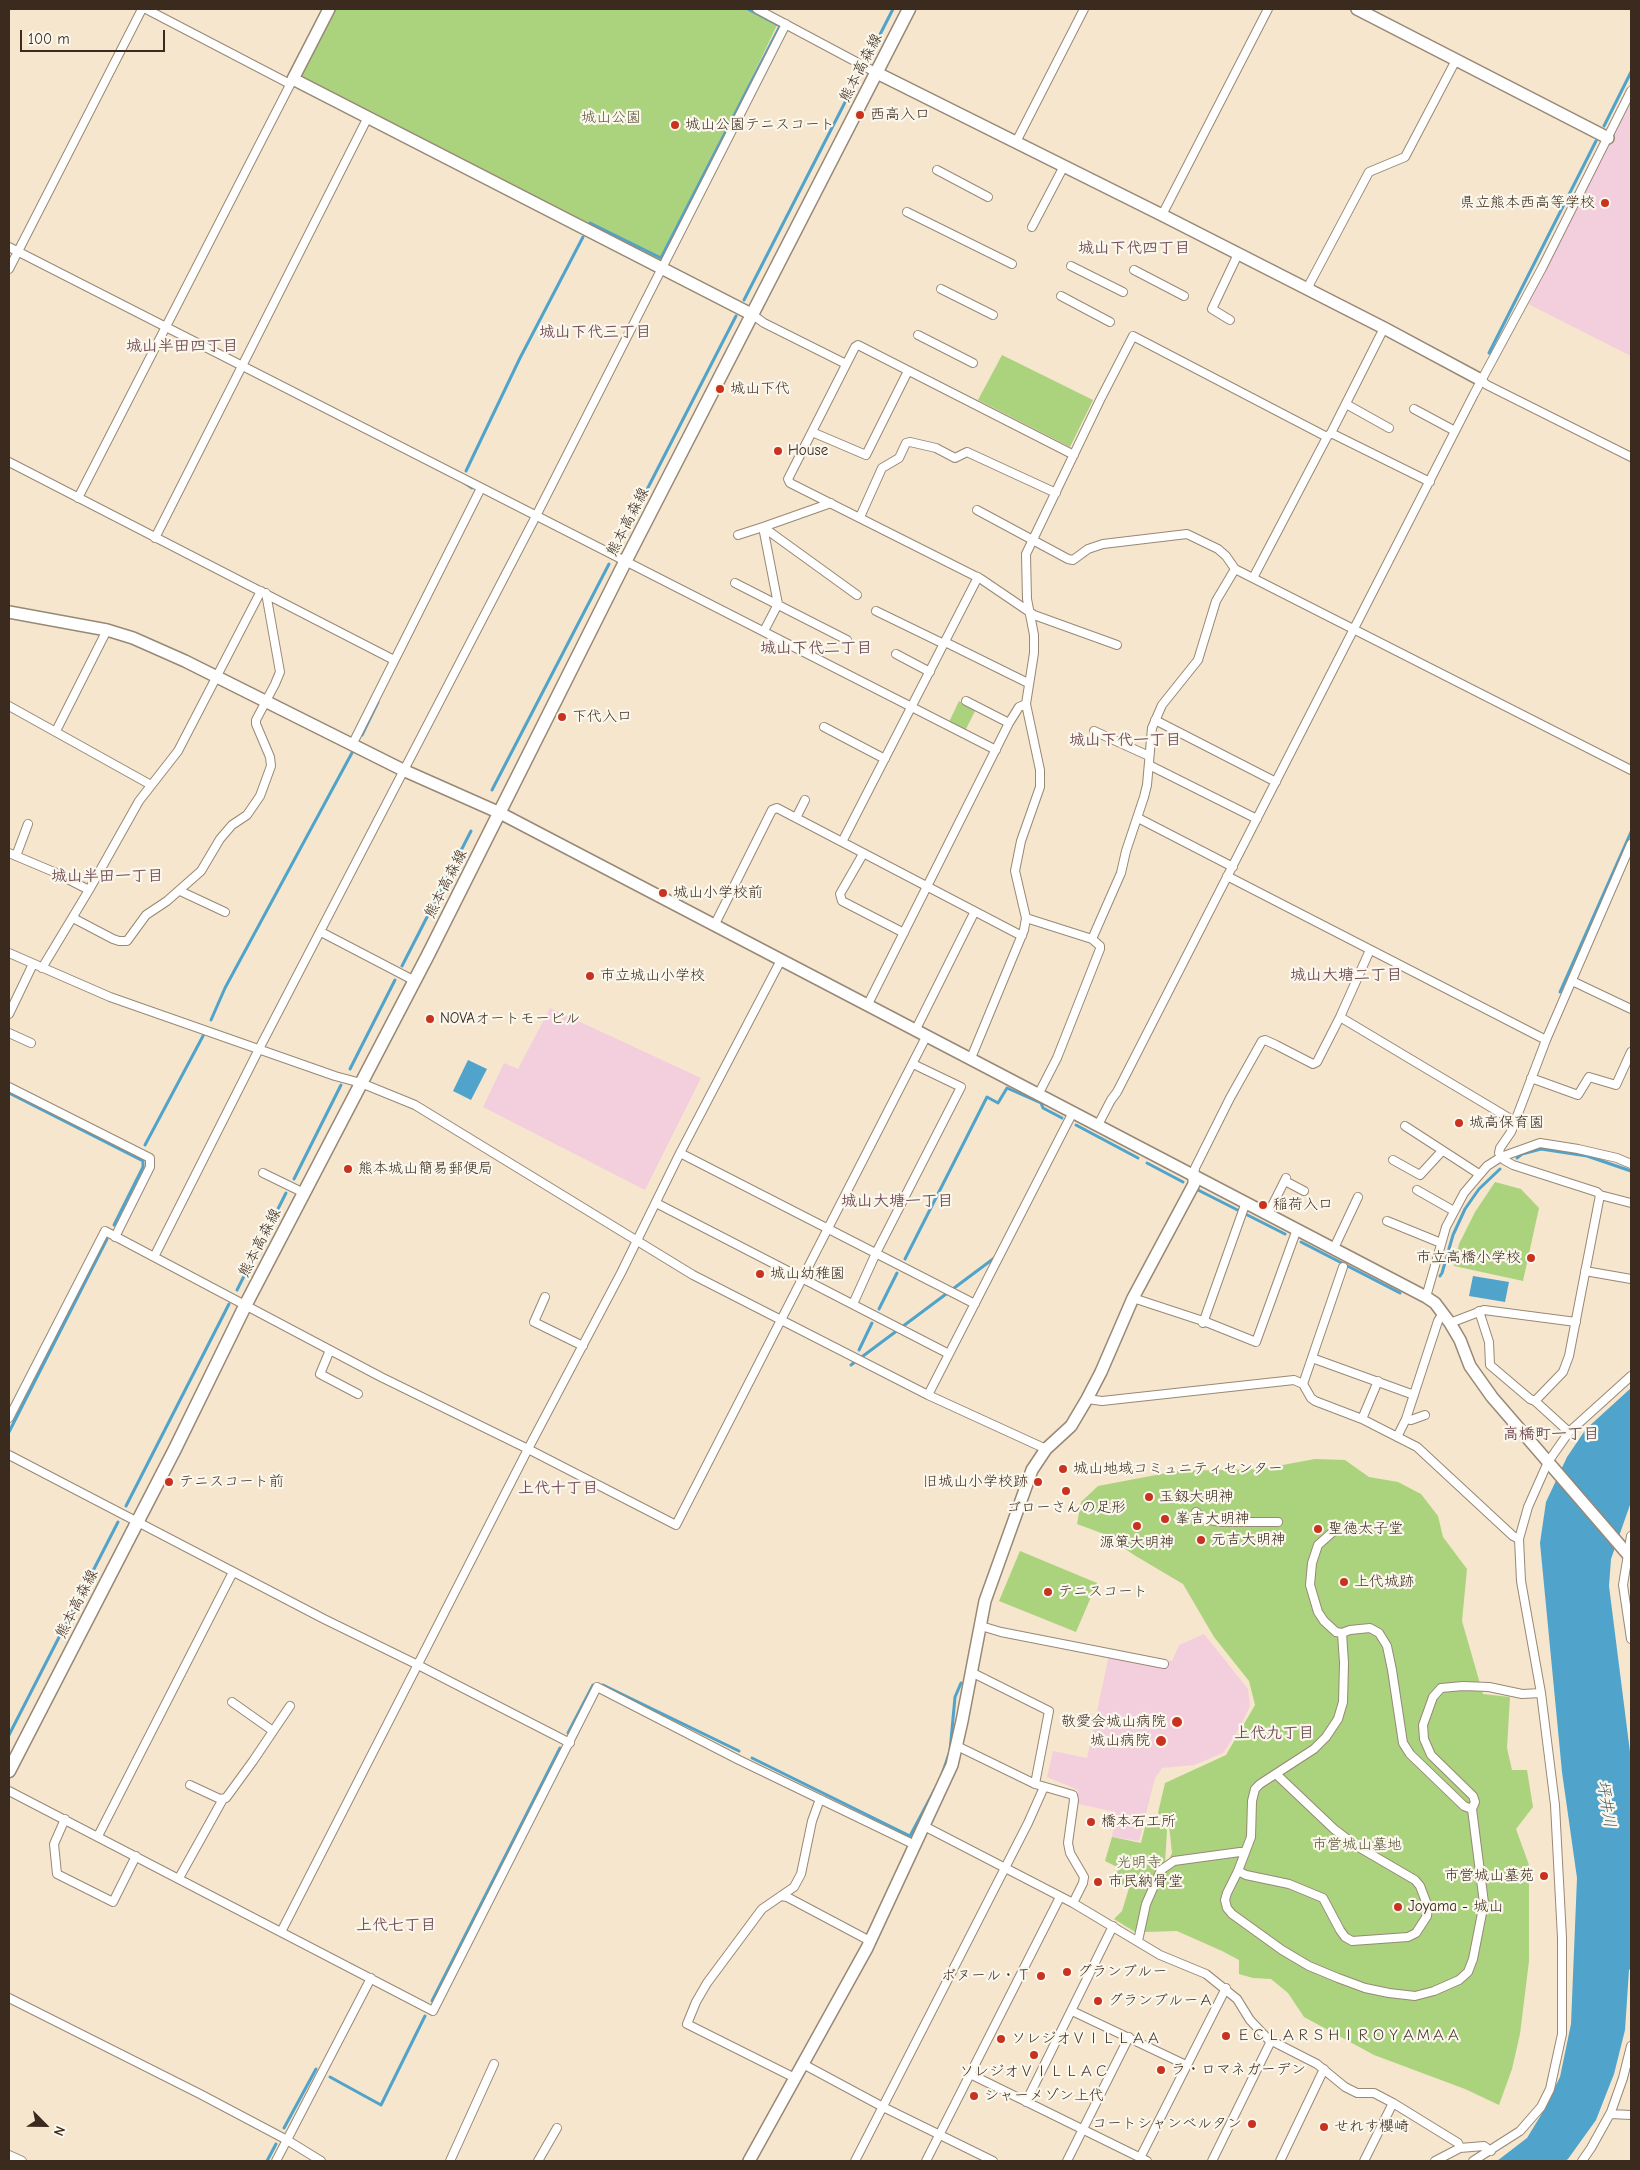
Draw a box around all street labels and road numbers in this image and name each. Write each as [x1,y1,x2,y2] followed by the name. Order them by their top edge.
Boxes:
[836,31,886,105] street label: 熊本高森線
[603,485,653,559] street label: 熊本高森線
[421,847,471,921] street label: 熊本高森線
[235,1206,285,1280] street label: 熊本高森線
[52,1567,102,1641] street label: 熊本高森線

